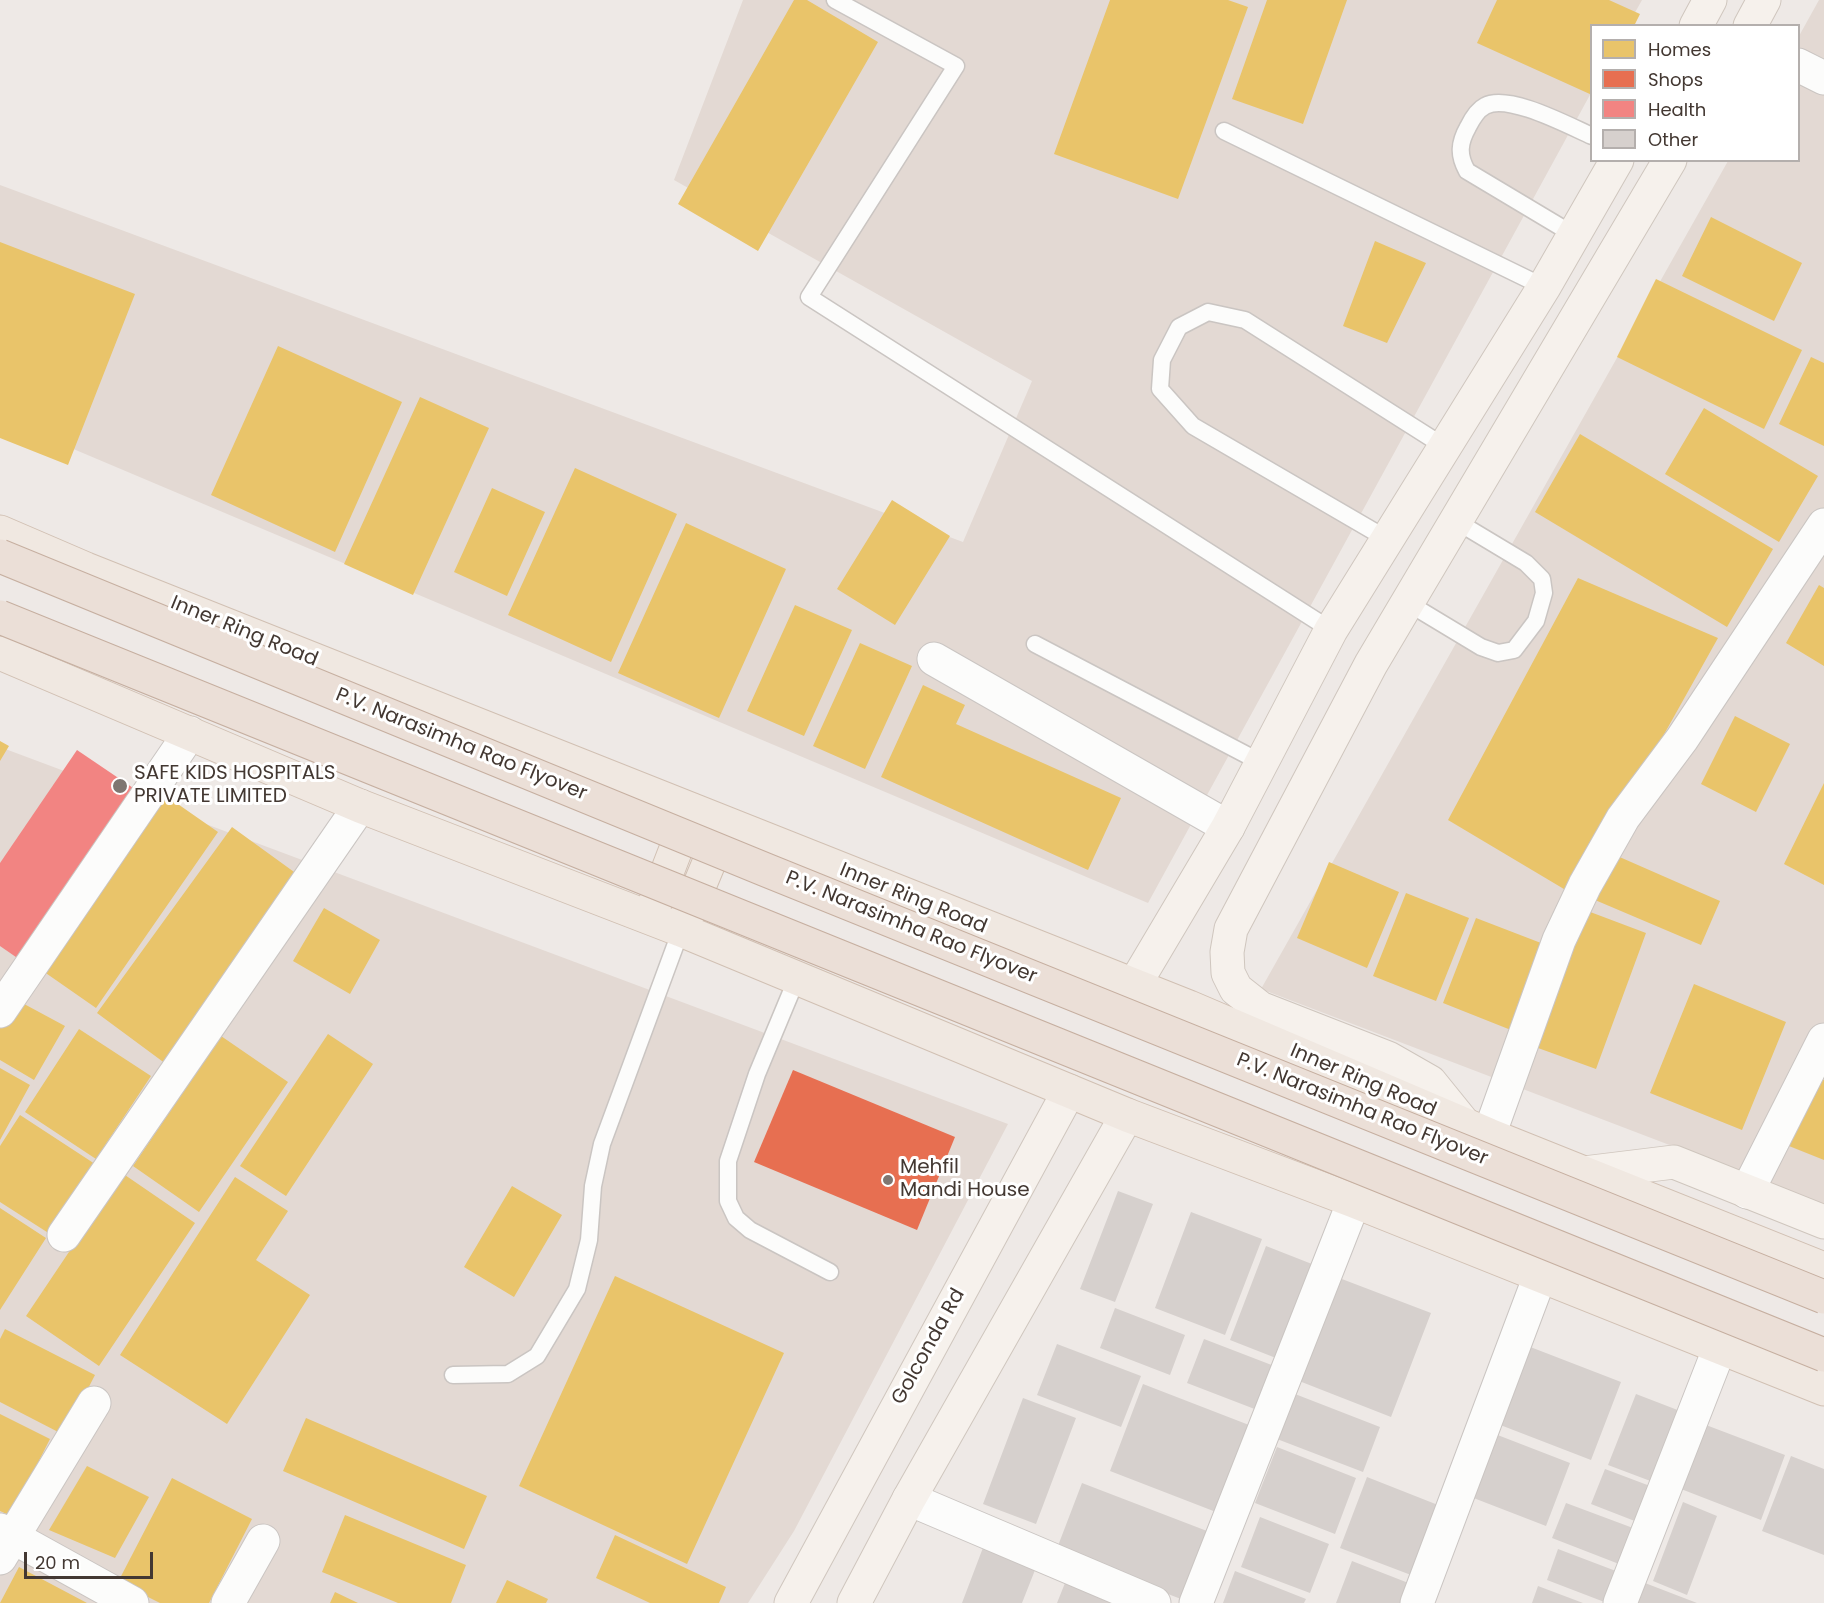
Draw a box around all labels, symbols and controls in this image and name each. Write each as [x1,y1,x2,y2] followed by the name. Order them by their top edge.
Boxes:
[1590,24,1800,162] legend
[1648,37,1711,62] text: Homes
[1648,67,1703,92] text: Shops
[1648,97,1706,122] text: Health
[1648,127,1698,152] text: Other
[167,592,321,672] street label: Inner Ring Road
[332,683,590,807] street label: P.V. Narasimha Rao Flyover
[134,762,335,809] place label: SAFE KIDS HOSPITALS PRIVATE LIMITED
[111,777,129,795] marker: SAFE KIDS HOSPITALS PRIVATE LIMITED
[836,859,990,939] street label: Inner Ring Road
[782,866,1040,990] street label: P.V. Narasimha Rao Flyover
[1286,1039,1440,1123] street label: Inner Ring Road
[1233,1048,1491,1172] street label: P.V. Narasimha Rao Flyover
[900,1156,1030,1203] place label: Mehfil Mandi House
[881,1173,895,1187] marker: Mehfil Mandi House
[887,1285,971,1409] street label: Golconda Rd
[27,1540,156,1578] scale bar
[35,1550,80,1575] text: 20 m

